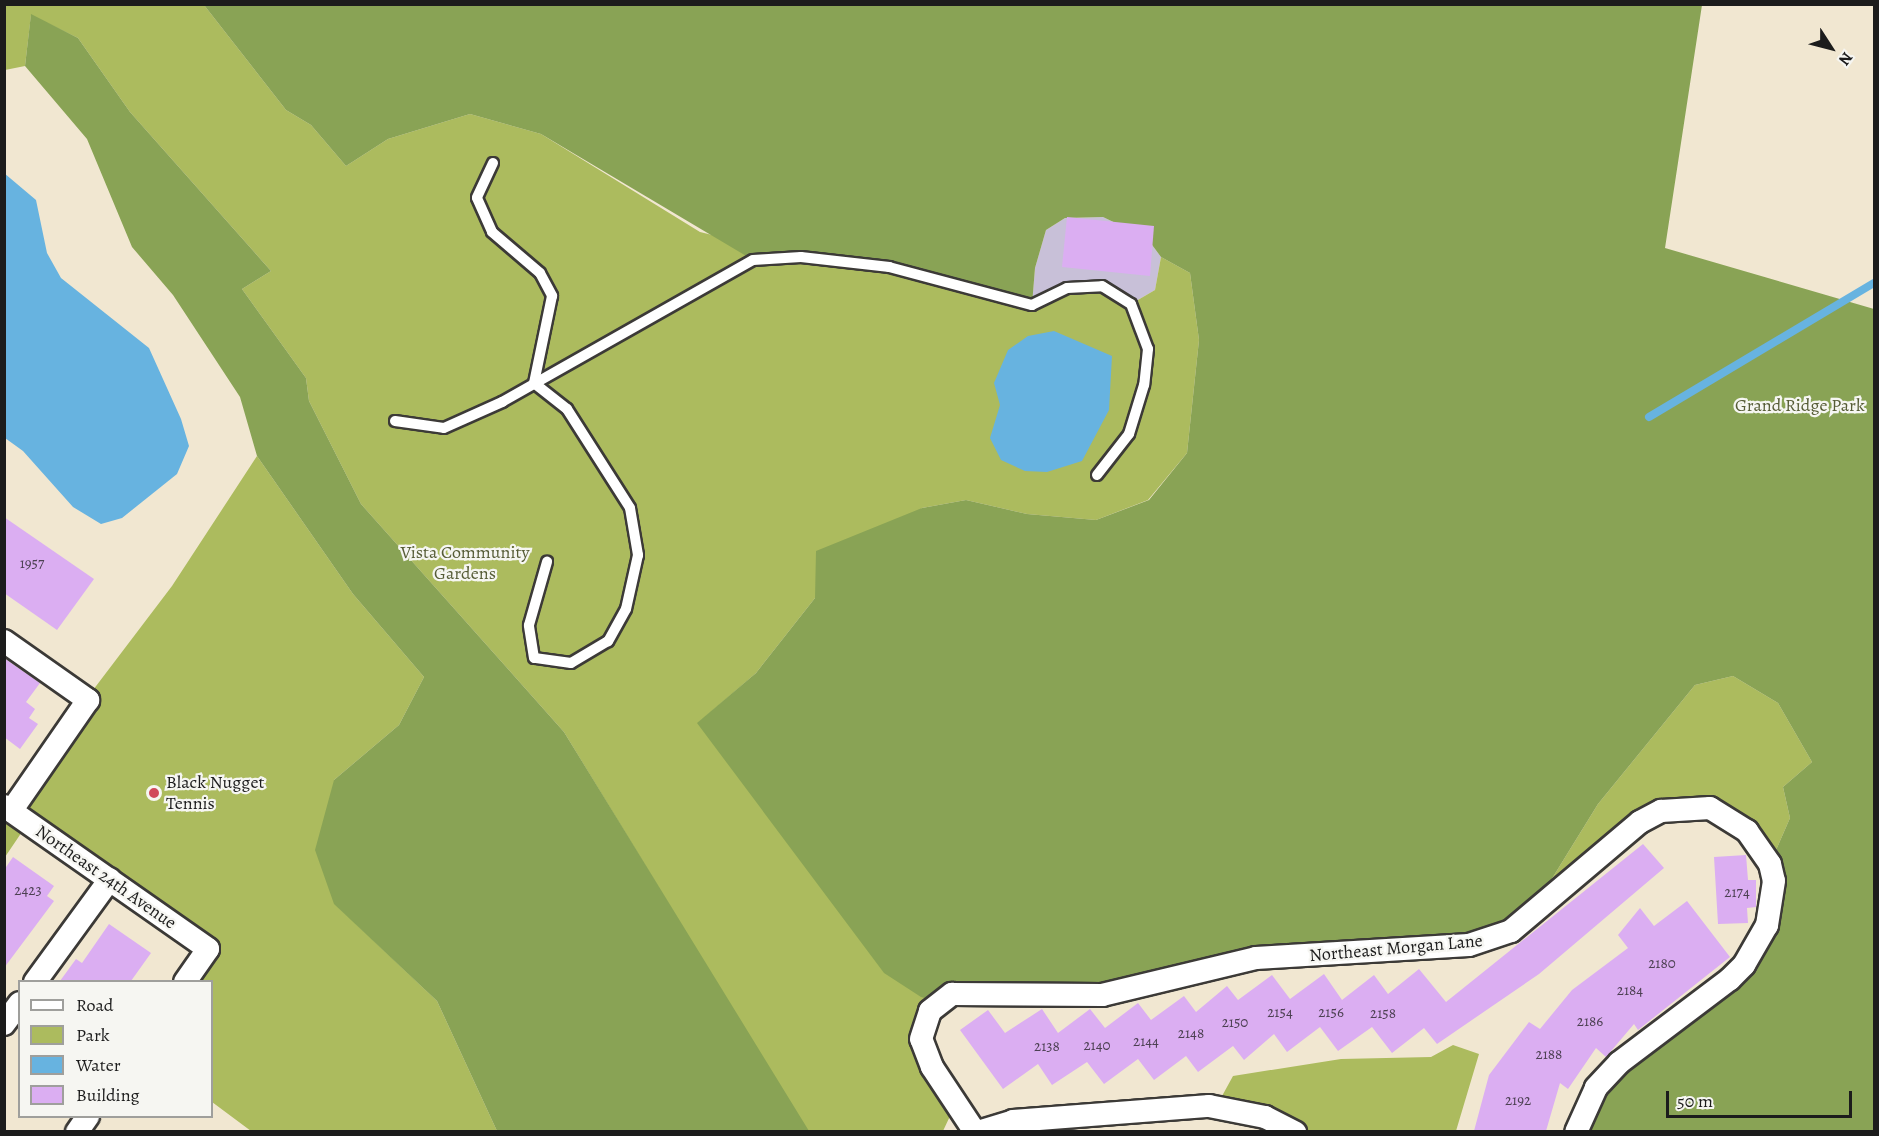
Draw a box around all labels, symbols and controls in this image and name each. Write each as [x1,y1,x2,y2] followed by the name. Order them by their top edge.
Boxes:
[1801,18,1861,78] north arrow
[1833,47,1858,70] text: N
[1735,394,1865,416] park label: Grand Ridge Park
[401,542,529,584] park label: Vista Community Gardens
[20,555,44,573] house number: 1957
[166,772,264,814] place label: Black Nugget Tennis
[147,786,161,800] marker: Black Nugget Tennis
[32,820,180,934] street label: Northeast 24th Avenue
[14,882,42,900] house number: 2423
[1724,884,1750,902] house number: 2174
[1308,930,1484,966] street label: Northeast Morgan Lane
[1648,955,1676,973] house number: 2180
[18,980,213,1118] legend
[1617,982,1643,1000] house number: 2184
[76,993,113,1017] text: Road
[1267,1004,1293,1022] house number: 2154
[1318,1004,1344,1022] house number: 2156
[1370,1005,1396,1023] house number: 2158
[1577,1013,1603,1031] house number: 2186
[1222,1014,1248,1032] house number: 2150
[76,1023,110,1047] text: Park
[1178,1025,1204,1043] house number: 2148
[1133,1033,1159,1051] house number: 2144
[1083,1037,1111,1055] house number: 2140
[1034,1038,1060,1056] house number: 2138
[1536,1046,1562,1064] house number: 2188
[76,1053,121,1077] text: Water
[1669,1079,1855,1117] scale bar
[76,1083,140,1107] text: Building
[1677,1089,1713,1113] text: 50 m
[1505,1092,1531,1110] house number: 2192

